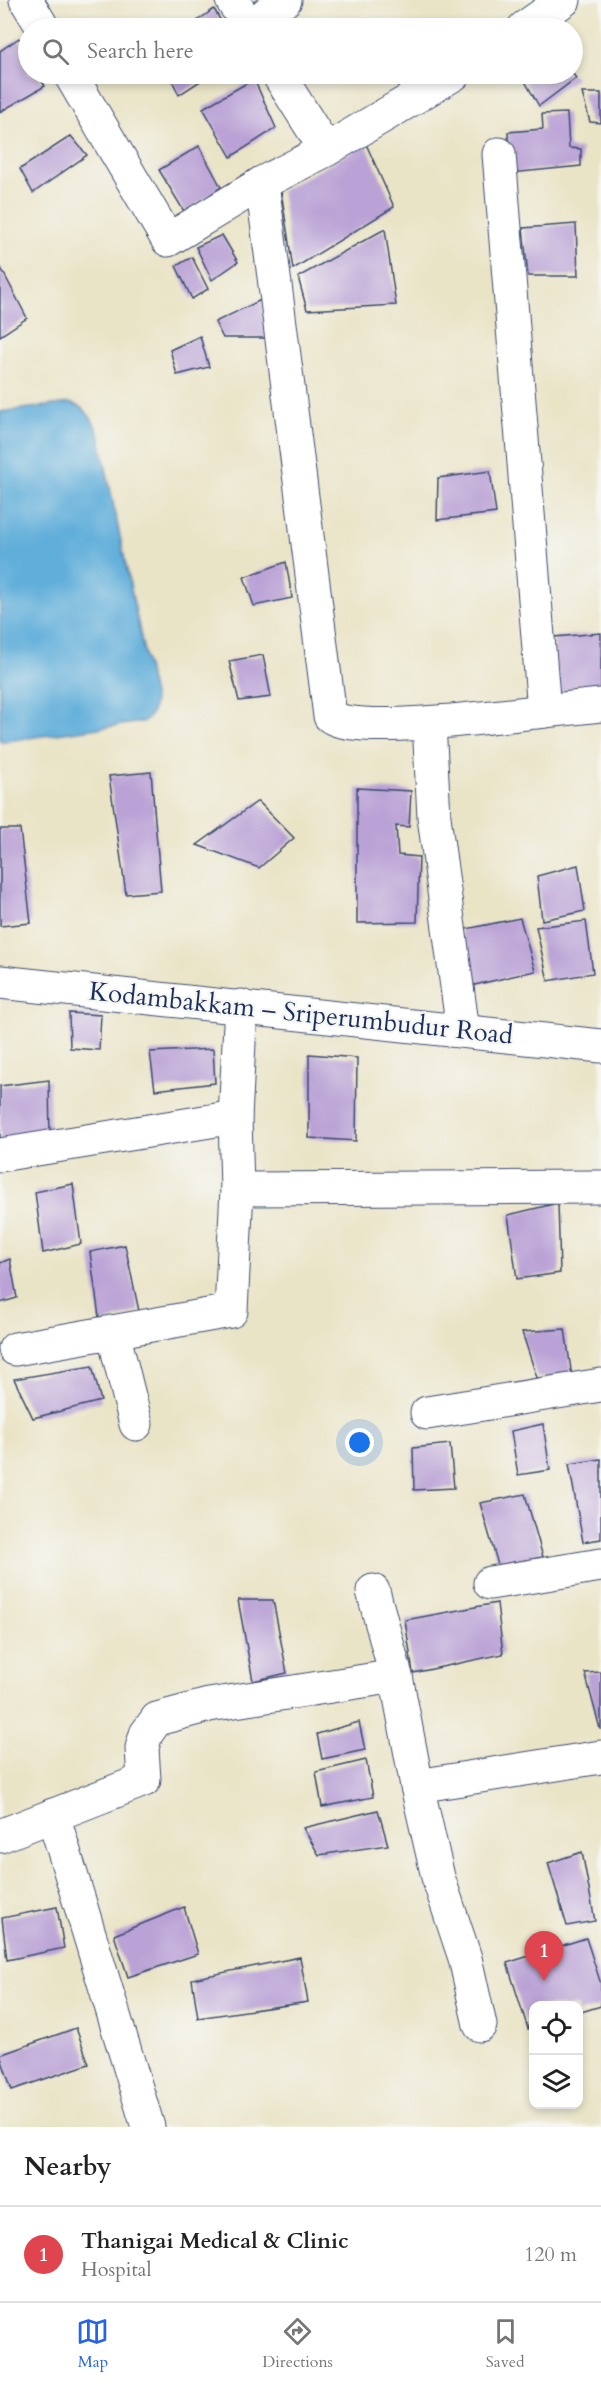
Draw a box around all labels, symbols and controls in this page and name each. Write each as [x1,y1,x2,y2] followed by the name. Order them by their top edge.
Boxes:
[18,18,583,84] search box
[39,35,72,68] icon: search
[87,36,194,66] text: Search here
[87,973,515,1053] street label: Kodambakkam – Sriperumbudur Road
[345,1428,374,1457] your location
[524,1932,564,1981] pin: 1
[529,2001,583,2109] map controls
[529,2001,583,2055] button: locate
[529,2055,583,2109] button: layers
[24,2149,112,2184] text: Nearby
[81,2226,349,2256] text: Thanigai Medical & Clinic
[38,2241,49,2268] text: 1
[524,2241,577,2268] text: 120 m
[81,2256,152,2283] text: Hospital
[76,2315,109,2373] tab: Map
[262,2315,333,2373] tab: Directions
[486,2315,525,2373] tab: Saved

